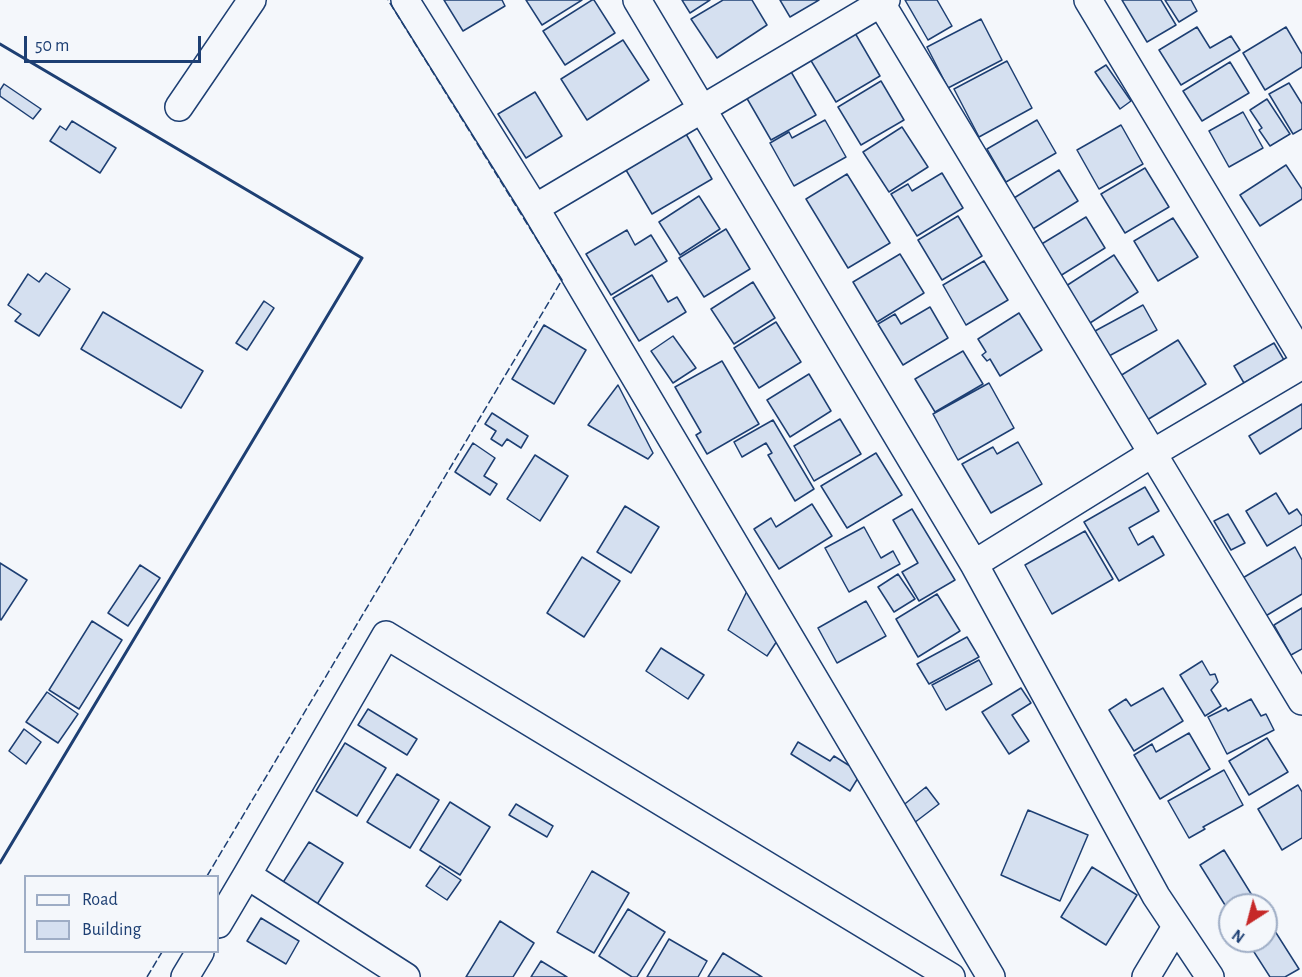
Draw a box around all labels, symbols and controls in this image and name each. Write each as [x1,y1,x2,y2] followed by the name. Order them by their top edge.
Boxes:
[27,24,204,62] scale bar
[35,37,69,55] text: 50 m
[24,875,219,953] legend
[82,891,118,909] text: Road
[1218,893,1278,953] north arrow
[82,921,141,939] text: Building
[1229,926,1248,946] text: N

